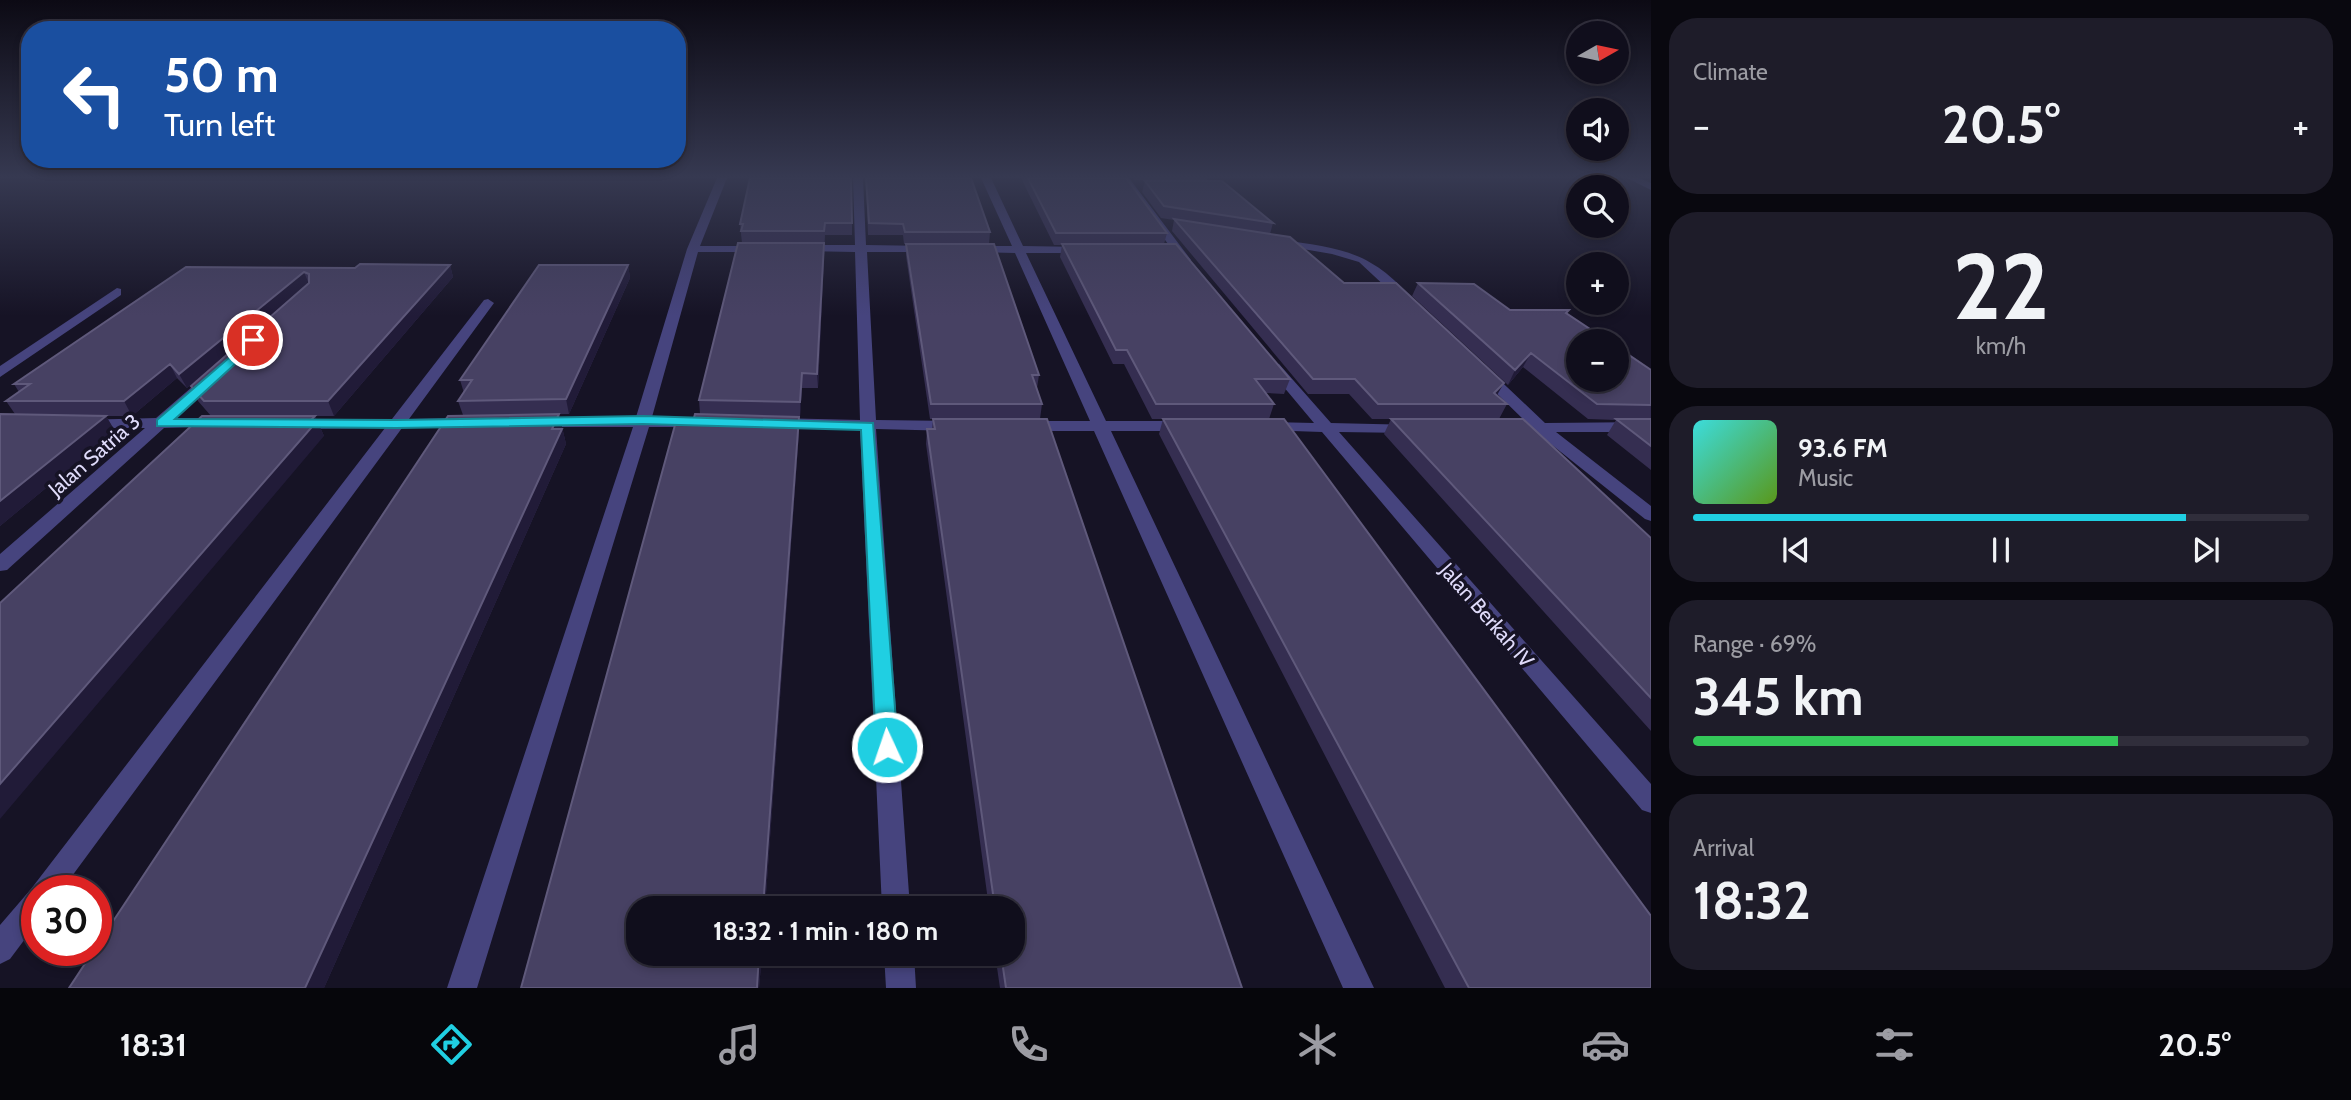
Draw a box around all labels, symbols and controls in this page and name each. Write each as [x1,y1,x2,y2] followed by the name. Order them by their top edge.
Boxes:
[1566,21,1629,84] north arrow
[1566,21,1629,392] map controls
[164,45,279,104] text: 50 m
[49,49,140,140] icon: left
[1693,58,1768,86] text: Climate
[1942,93,2060,156] text: 20.5°
[1566,98,1629,161] button: sound
[1693,102,1710,149] text: −
[2292,102,2309,149] text: +
[164,105,275,144] text: Turn left
[1566,175,1629,238] button: search
[1953,231,2049,342] text: 22
[1566,252,1629,315] button: +
[223,310,283,370] pin
[234,321,272,359] icon: arrive
[1566,329,1629,392] button: −
[1976,332,2026,360] text: km/h
[42,408,145,502] street label: Jalan Satria 3
[1798,432,1888,464] text: 93.6 FM
[1798,464,1853,492] text: Music
[1777,531,1815,569] icon: previous
[1982,531,2020,569] icon: pause
[2187,531,2225,569] icon: next
[1434,557,1539,673] street label: Jalan Berkah IV
[1693,630,1817,658] text: Range · 69%
[1693,665,1863,728] text: 345 km
[850,710,924,784] position arrow
[1693,834,1754,862] text: Arrival
[1693,869,1811,932] text: 18:32
[21,875,112,966] speed limit sign: 30
[713,915,938,947] text: 18:32 · 1 min · 180 m
[427,1020,476,1069] icon: directions
[715,1020,764,1069] icon: music
[1004,1020,1053,1069] icon: phone
[1293,1020,1342,1069] icon: climate
[1581,1020,1630,1069] icon: car
[1870,1020,1919,1069] icon: filters
[120,1025,187,1064] text: 18:31
[2158,1025,2231,1064] text: 20.5°

